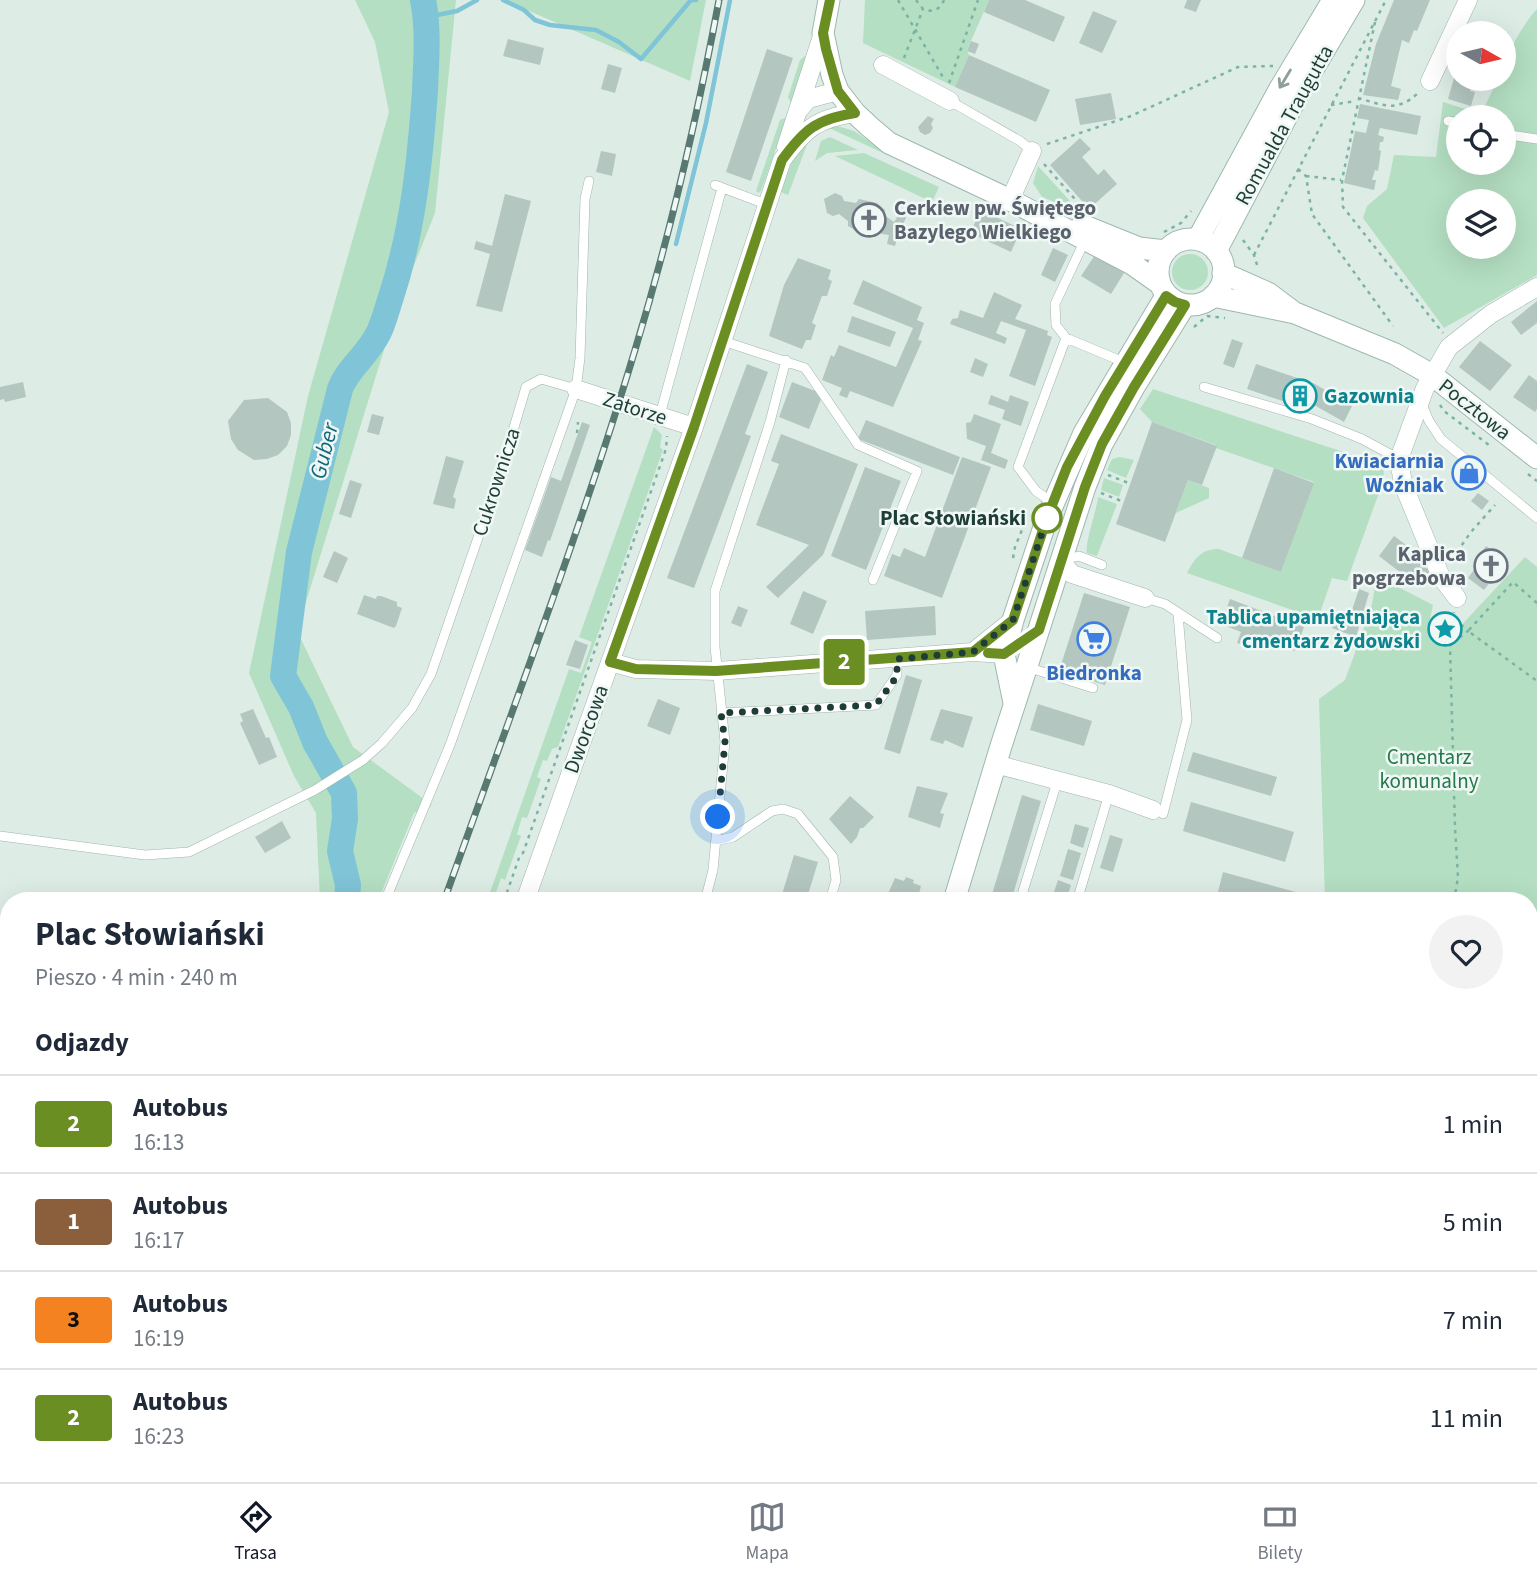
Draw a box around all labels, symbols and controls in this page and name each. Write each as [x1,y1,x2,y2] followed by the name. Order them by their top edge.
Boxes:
[1446,21,1516,91] north arrow
[1446,21,1516,259] map controls
[1227,39,1341,211] street label: Romualda Traugutta
[1278,69,1292,89] one-way arrow
[1446,105,1516,175] button: locate
[1446,189,1516,259] button: layers
[894,193,1096,247] place label: Cerkiew pw. Świętego Bazylego Wielkiego
[850,201,888,239] church icon: Cerkiew pw. Świętego Bazylego Wielkiego
[1432,371,1518,447] street label: Pocztowa
[1281,377,1319,415] building icon: Gazownia
[1324,381,1415,411] place label: Gazownia
[599,384,671,432] street label: Zatorze
[301,418,347,483] water label: Guber
[464,424,528,540] street label: Cukrownicza
[1335,446,1444,500] place label: Kwiaciarnia Woźniak
[1450,454,1488,492] shop icon: Kwiaciarnia Woźniak
[880,503,1026,533] place label: Plac Słowiański
[1032,503,1062,533] marker: Plac Słowiański
[1352,539,1466,593] place label: Kaplica pogrzebowa
[1472,547,1510,585] church icon: Kaplica pogrzebowa
[1206,602,1420,656] place label: Tablica upamiętniająca cmentarz żydowski
[1426,610,1464,648] place icon: Tablica upamiętniająca cmentarz żydowski
[1075,620,1113,658] supermarket icon: Biedronka
[821,639,867,685] line badge: 2
[838,644,850,679] text: 2
[1046,658,1142,688] place label: Biedronka
[556,680,616,778] street label: Dworcowa
[1380,742,1479,796] park label: Cmentarz komunalny
[700,799,735,834] your location
[35,911,265,958] text: Plac Słowiański
[1429,915,1503,989] button: heart
[35,961,238,994] text: Pieszo · 4 min · 240 m
[35,1024,129,1061] text: Odjazdy
[133,1089,228,1126] text: Autobus
[67,1106,80,1141] text: 2
[1443,1106,1503,1143] text: 1 min
[133,1126,184,1159] text: 16:13
[133,1187,228,1224] text: Autobus
[67,1204,80,1239] text: 1
[1443,1204,1503,1241] text: 5 min
[133,1224,184,1257] text: 16:17
[133,1285,228,1322] text: Autobus
[67,1302,80,1337] text: 3
[1443,1302,1503,1339] text: 7 min
[133,1322,184,1355] text: 16:19
[133,1383,228,1420] text: Autobus
[67,1400,80,1435] text: 2
[1430,1400,1503,1437] text: 11 min
[133,1420,184,1453] text: 16:23
[234,1498,277,1567] tab: Trasa
[746,1498,789,1567] tab: Mapa
[1257,1498,1303,1567] tab: Bilety

